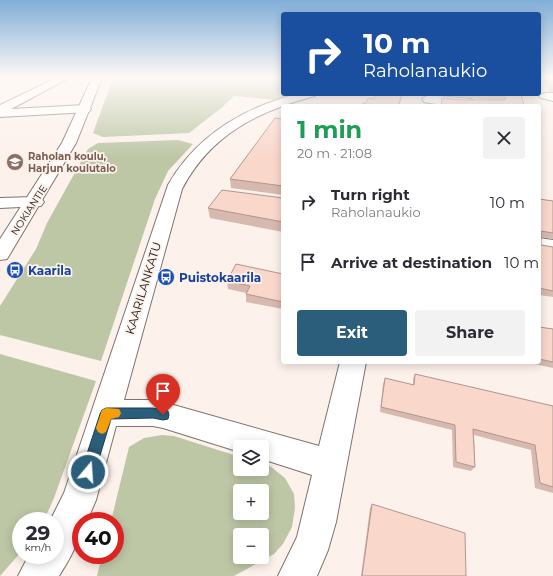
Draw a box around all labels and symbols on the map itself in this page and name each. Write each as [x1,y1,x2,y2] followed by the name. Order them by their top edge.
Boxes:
[28,150,116,175] place label: Raholan koulu, Harjun koulutalo
[5,152,25,172] school or university icon: Raholan koulu, Harjun koulutalo
[8,182,50,238] street label: NOKIANTIE
[122,240,164,336] street label: KAARILANKATU
[5,260,25,280] bus stop icon: Kaarila
[28,263,71,278] place label: Kaarila
[156,267,176,287] bus stop icon: Puistokaarila
[179,270,261,285] place label: Puistokaarila
[146,374,180,415] pin
[67,451,109,493] position arrow
[72,512,124,564] speed limit sign: 40

